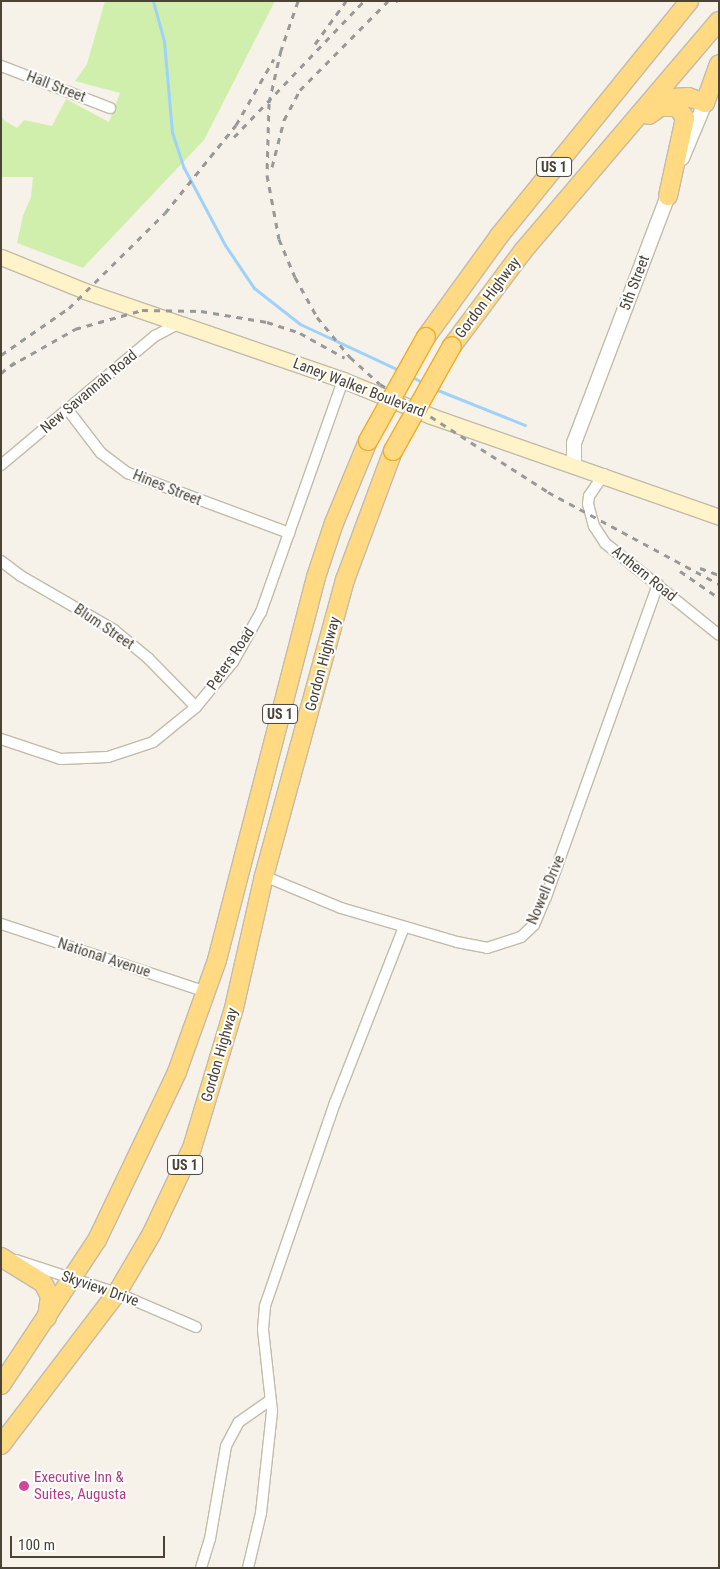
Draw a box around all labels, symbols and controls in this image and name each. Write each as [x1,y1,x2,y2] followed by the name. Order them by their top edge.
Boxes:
[24,67,88,107] street label: Hall Street
[535,156,573,178] road number: US 1
[616,253,654,313] street label: 5th Street
[452,254,524,342] street label: Gordon Highway
[37,346,141,438] street label: New Savannah Road
[290,354,428,422] street label: Laney Walker Boulevard
[130,466,204,510] street label: Hines Street
[608,543,680,605] street label: Arthern Road
[70,600,138,654] street label: Blum Street
[302,615,344,713] street label: Gordon Highway
[203,624,259,694] street label: Peters Road
[261,702,299,726] road number: US 1
[523,852,569,928] street label: Nowell Drive
[55,935,153,981] street label: National Avenue
[198,1006,242,1104] street label: Gordon Highway
[166,1154,204,1176] road number: US 1
[59,1267,141,1311] street label: Skyview Drive
[34,1468,126,1503] place label: Executive Inn & Suites, Augusta
[18,1480,30,1492] marker: Executive Inn & Suites, Augusta
[12,1526,168,1558] scale bar
[18,1536,55,1554] text: 100 m

